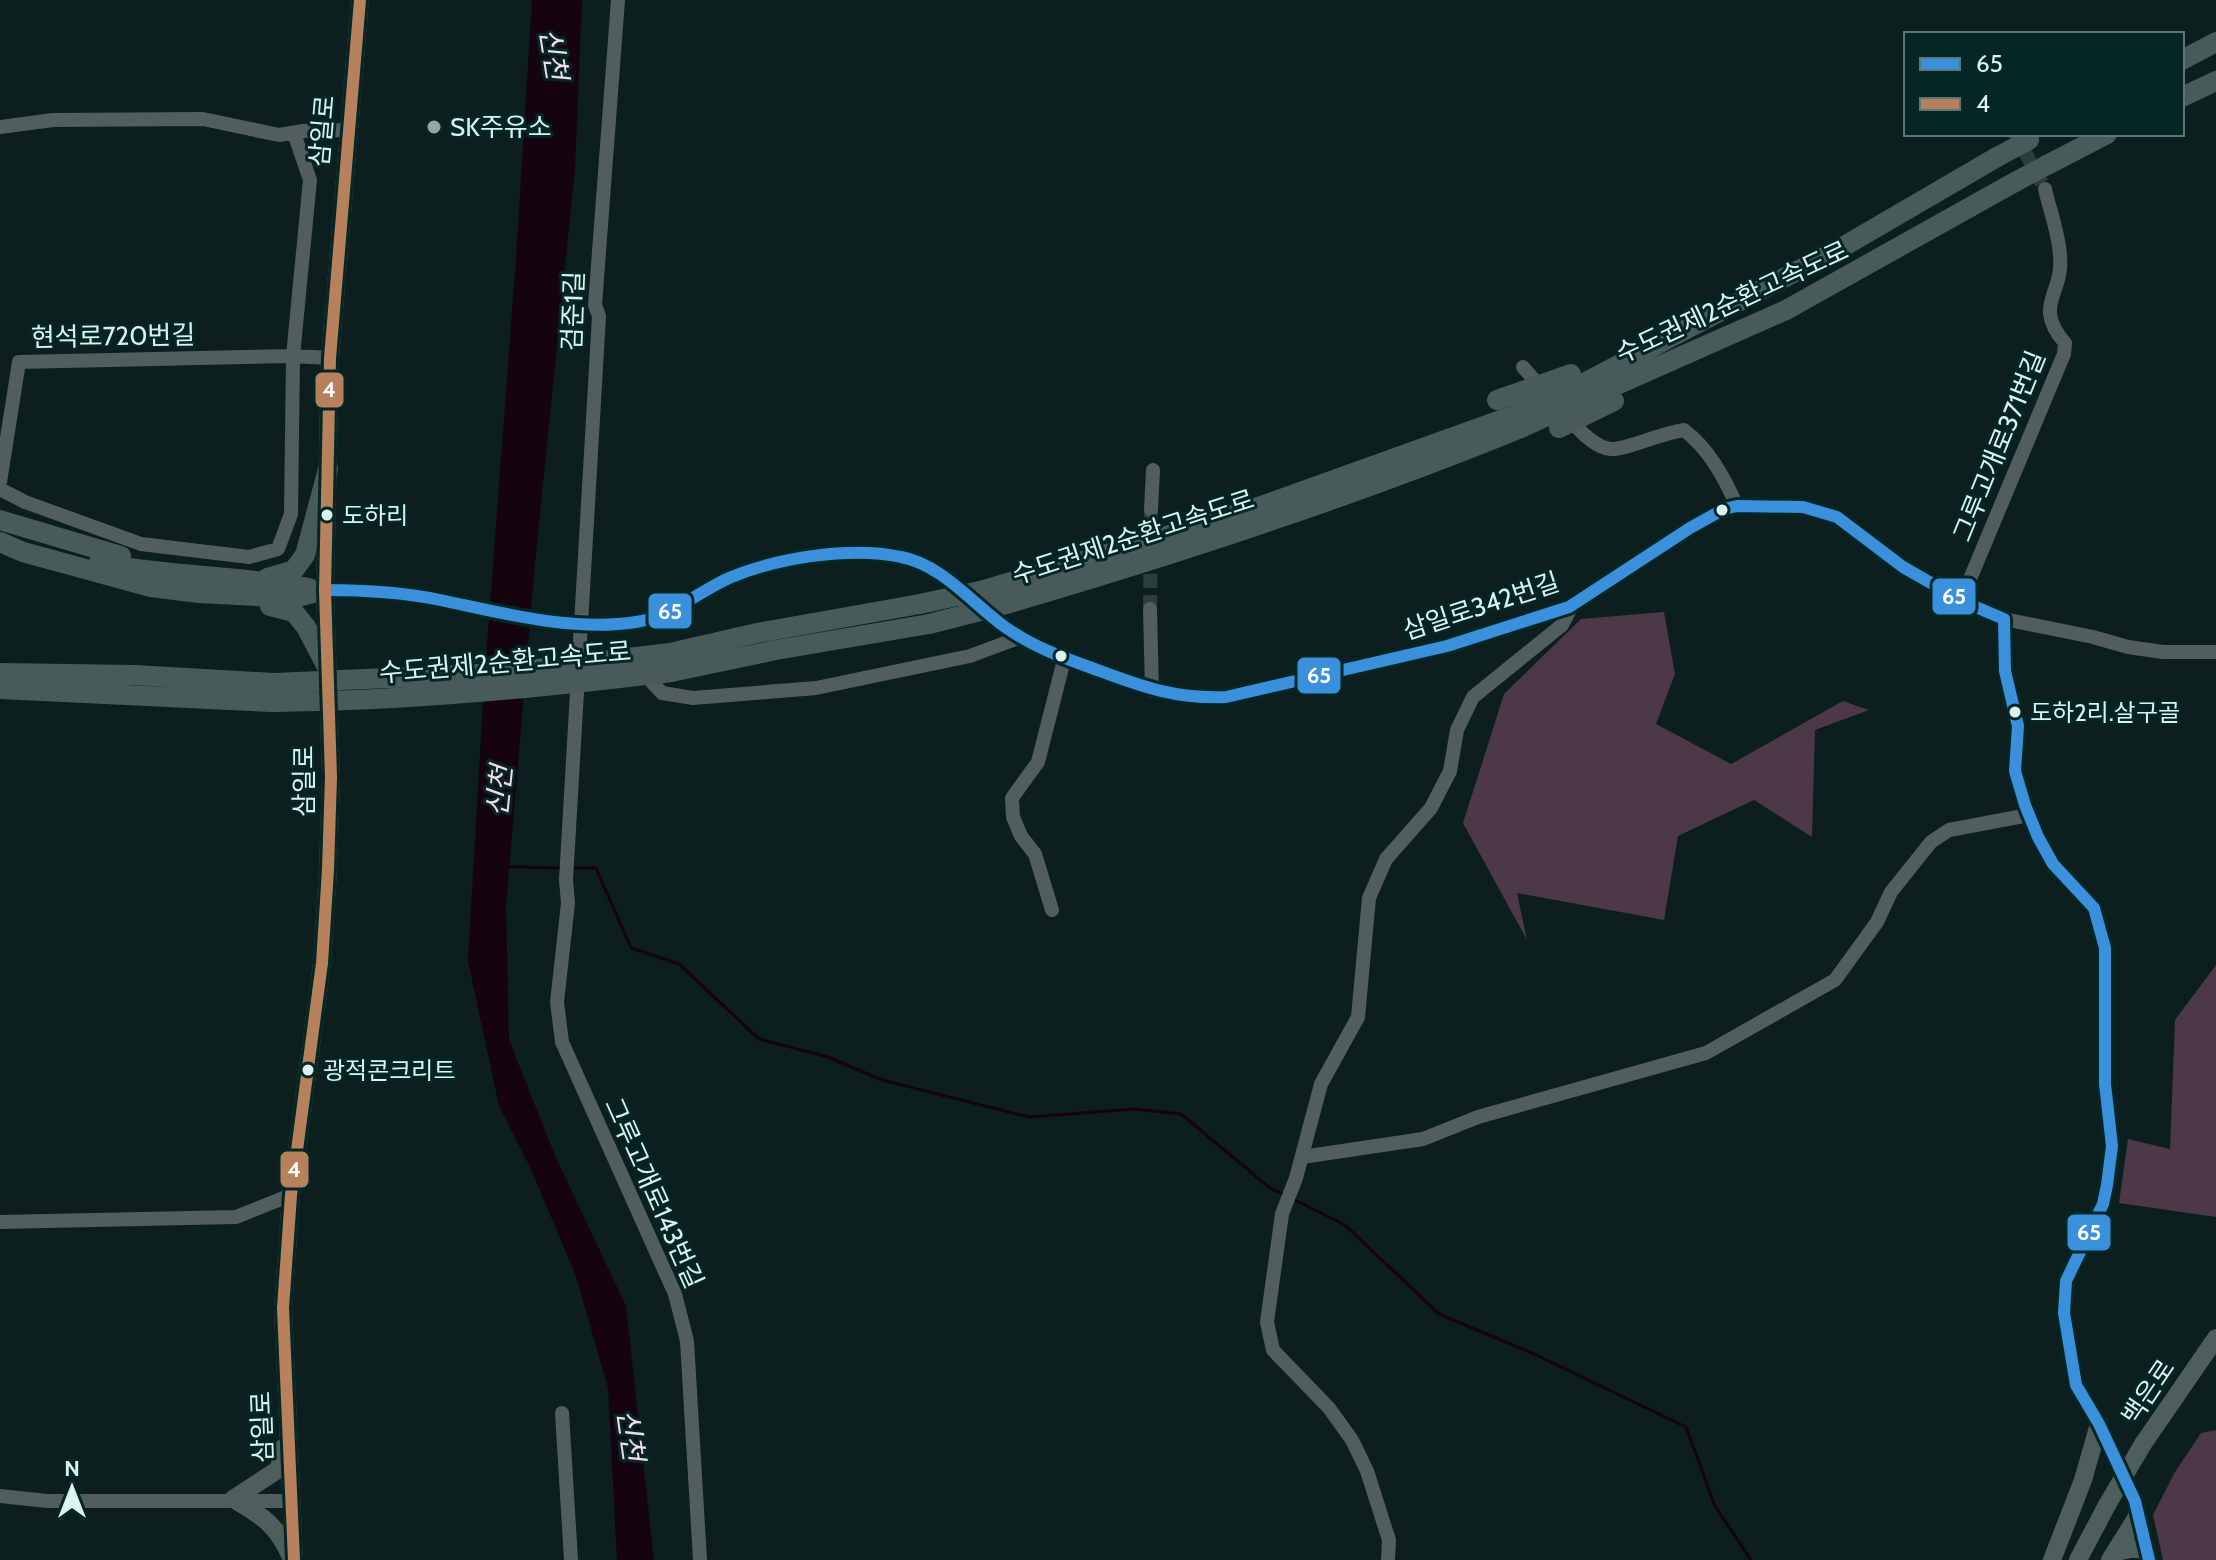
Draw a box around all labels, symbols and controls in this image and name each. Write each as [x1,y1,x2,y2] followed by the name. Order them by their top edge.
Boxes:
[533,26,575,85] water label: 신천
[1904,32,2184,136] legend
[1976,49,2003,78] text: 65
[1976,89,1990,118] text: 4
[303,94,341,168] street label: 삼일로
[450,111,552,143] place label: SK주유소
[425,118,443,136] marker: SK주유소
[1611,234,1853,370] street label: 수도권제2순환고속도로
[556,270,590,352] street label: 검준1길
[31,319,195,353] street label: 현석로720번길
[1946,346,2052,546] street label: 그루고개로371번길
[314,371,345,409] line badge: 4
[322,376,336,403] text: 4
[1008,483,1258,591] street label: 수도권제2순환고속도로
[342,501,408,530] place label: 도하리
[1714,502,1730,518] unlabelled marker
[319,507,335,523] marker: 도하리
[1399,566,1563,646] street label: 삼일로342번길
[1931,577,1977,616] line badge: 65
[1942,583,1966,610] text: 65
[647,592,693,630] line badge: 65
[658,598,682,625] text: 65
[378,635,632,689] street label: 수도권제2순환고속도로
[1053,648,1069,664] unlabelled marker
[1296,656,1342,695] line badge: 65
[1307,662,1331,689] text: 65
[2030,698,2180,727] place label: 도하2리.살구골
[2007,704,2023,720] marker: 도하2리.살구골
[288,745,320,817] street label: 삼일로
[479,760,519,818] water label: 신천
[323,1056,455,1085] place label: 광적콘크리트
[300,1062,316,1078] marker: 광적콘크리트
[598,1093,710,1293] street label: 그루고개로143번길
[279,1150,310,1189] line badge: 4
[287,1156,301,1183] text: 4
[2066,1213,2112,1252] line badge: 65
[2077,1219,2101,1246] text: 65
[2115,1353,2181,1431] street label: 백은로
[245,1391,279,1463] street label: 삼일로
[611,1407,652,1466] water label: 신천
[32,1448,112,1528] north arrow
[64,1455,80,1482] text: N

